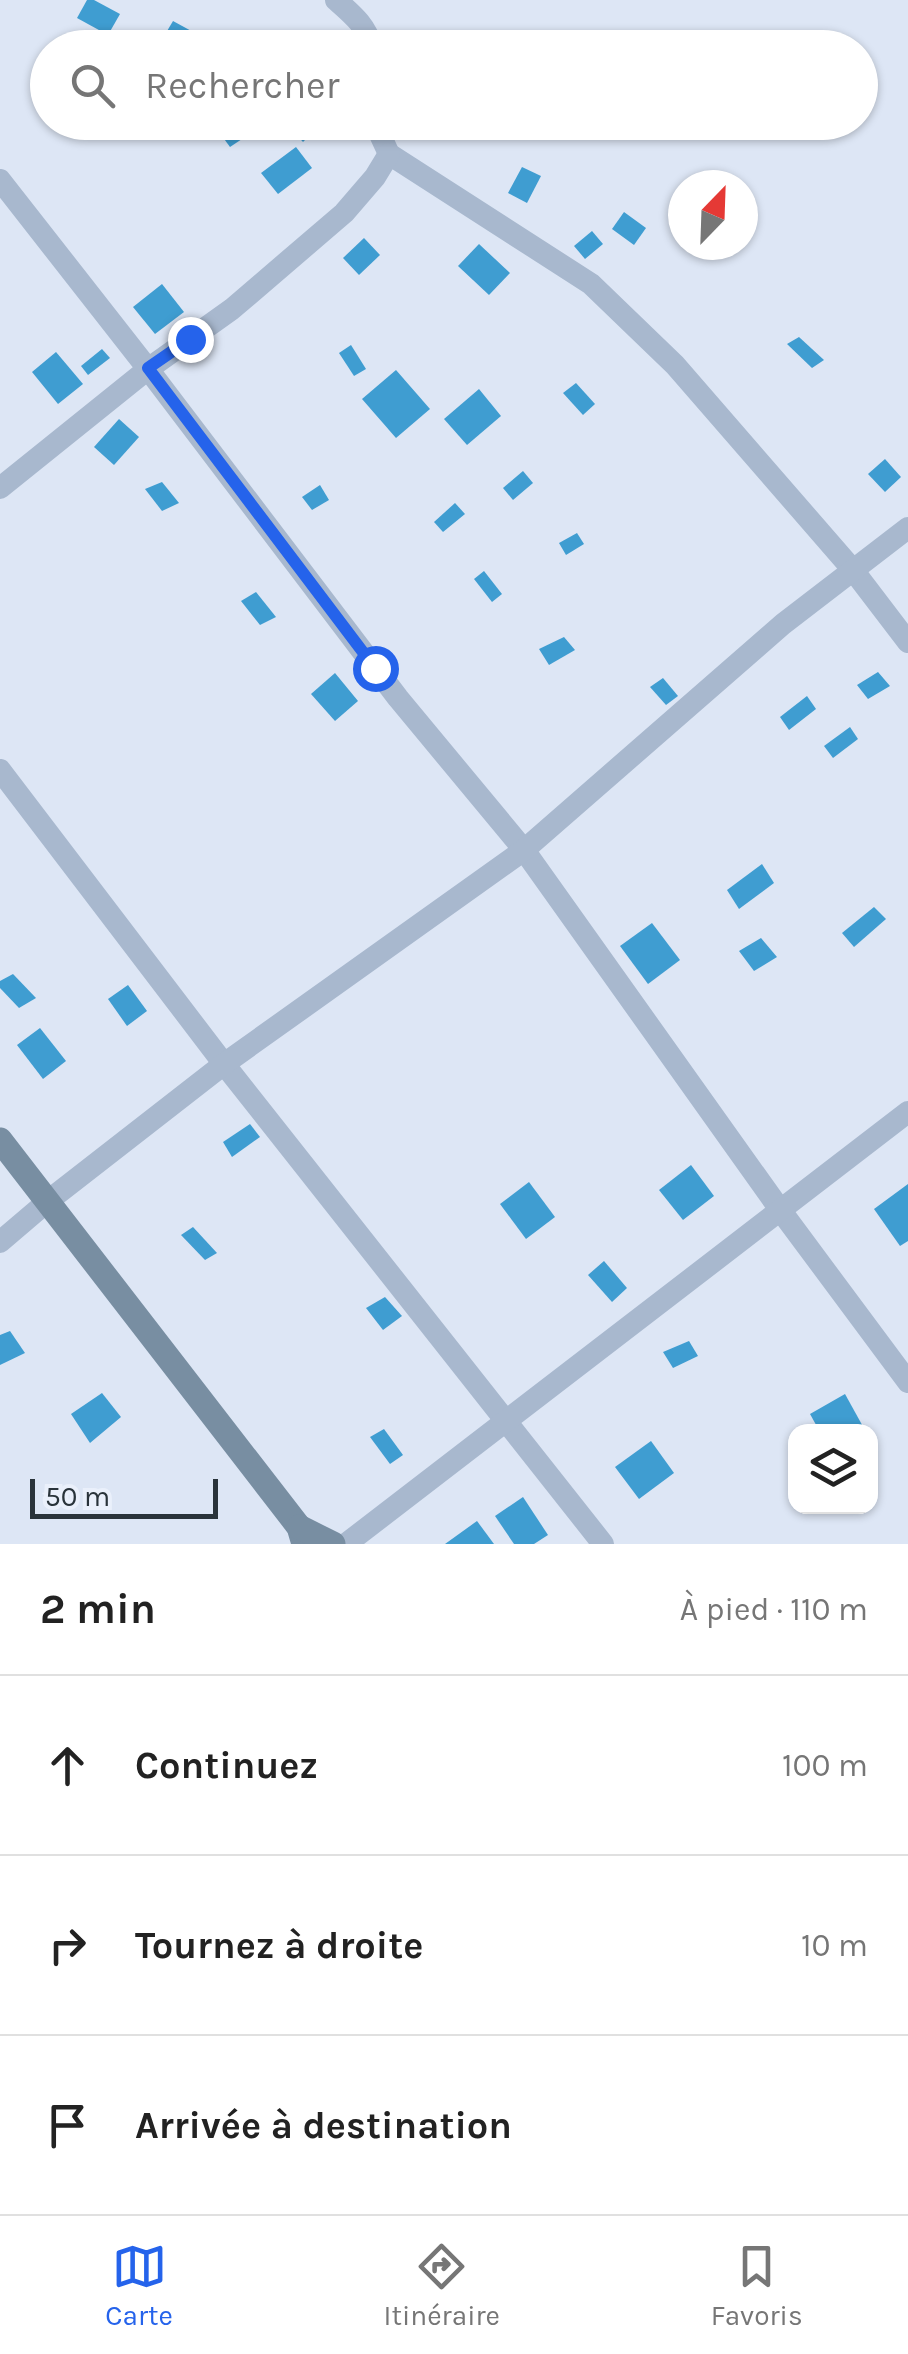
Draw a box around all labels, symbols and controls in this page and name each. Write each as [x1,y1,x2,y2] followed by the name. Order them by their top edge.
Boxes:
[30,30,878,140] search box
[65,58,120,113] icon: search
[145,63,339,108] text: Rechercher
[668,170,758,260] north arrow
[168,317,214,363] route end
[353,646,399,692] route start
[788,1424,878,1514] map controls
[788,1424,878,1514] button: layers
[30,1474,218,1518] scale bar
[45,1480,110,1513] text: 50 m
[40,1584,156,1634] text: 2 min
[680,1591,868,1628] text: À pied · 110 m
[40,1738,95,1793] icon: ahead
[135,1743,318,1788] text: Continuez
[782,1747,868,1784] text: 100 m
[40,1918,95,1973] icon: right
[135,1923,423,1968] text: Tournez à droite
[801,1927,868,1964] text: 10 m
[40,2098,95,2153] icon: arrive
[135,2103,512,2148] text: Arrivée à destination
[105,2239,173,2332] tab: Carte
[384,2239,500,2332] tab: Itinéraire
[711,2239,803,2332] tab: Favoris

